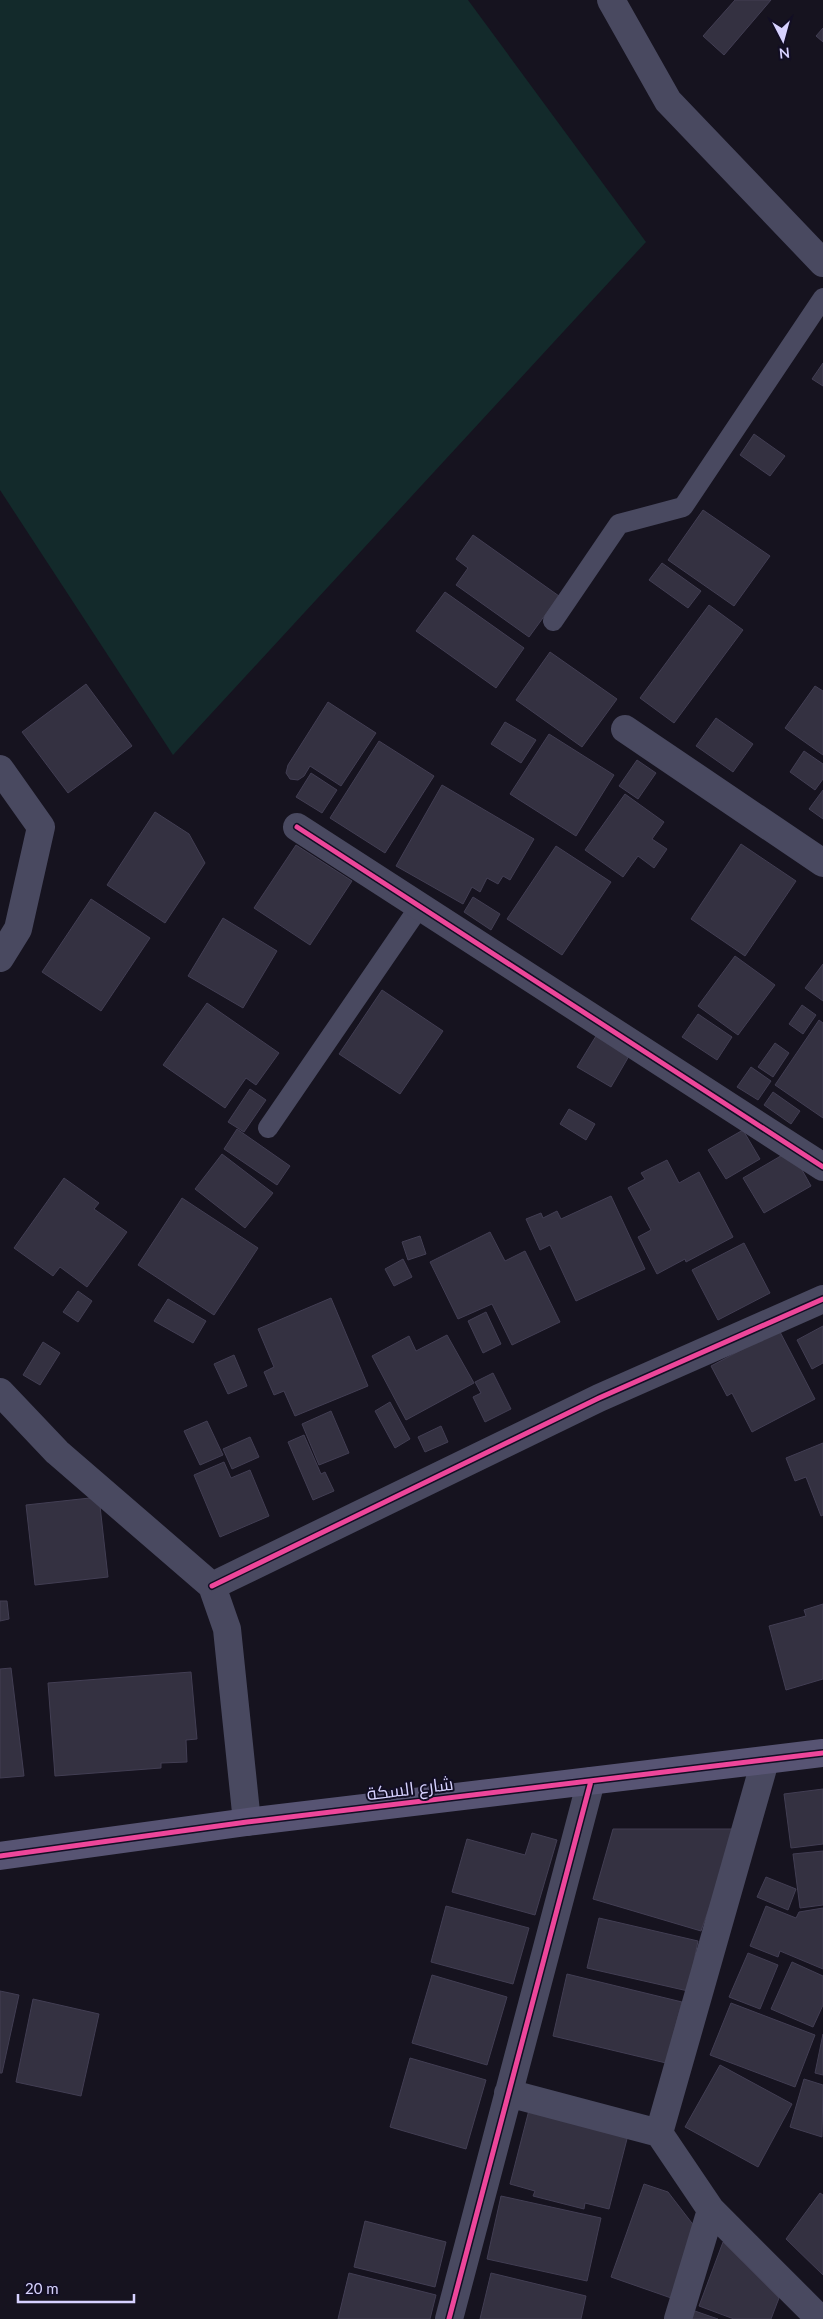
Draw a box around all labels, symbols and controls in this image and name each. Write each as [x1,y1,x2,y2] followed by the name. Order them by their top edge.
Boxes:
[758,15,808,65] north arrow
[778,44,791,62] text: N
[365,1772,455,1806] street label: شارع السكة
[18,2272,134,2304] scale bar
[25,2279,59,2297] text: 20 m

